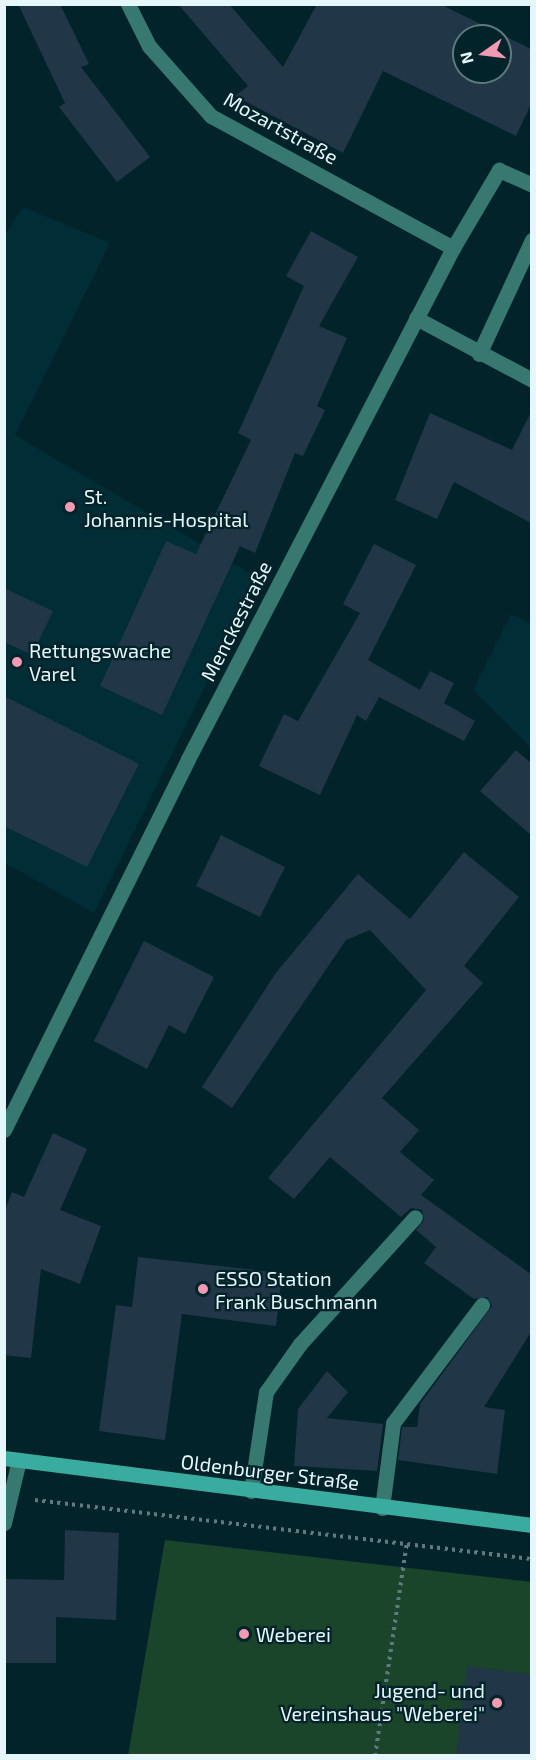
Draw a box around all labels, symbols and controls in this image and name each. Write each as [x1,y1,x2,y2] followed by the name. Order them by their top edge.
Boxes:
[452,24,512,84] north arrow
[455,50,477,66] text: N
[220,87,342,169] street label: Mozartstraße
[84,484,248,531] place label: St. Johannis-Hospital
[61,498,79,516] marker: St. Johannis-Hospital
[195,557,277,685] street label: Menckestraße
[29,638,171,685] place label: Rettungswache Varel
[10,655,24,669] marker: Rettungswache Varel
[215,1266,378,1313] place label: ESSO Station Frank Buschmann
[196,1282,210,1296] marker: ESSO Station Frank Buschmann
[179,1449,361,1495] street label: Oldenburger Straße
[256,1622,331,1646] place label: Weberei
[237,1627,251,1641] marker: Weberei
[280,1679,485,1726] place label: Jugend- und Vereinshaus "Weberei"
[490,1696,504,1710] marker: Jugend- und Vereinshaus "Weberei"

